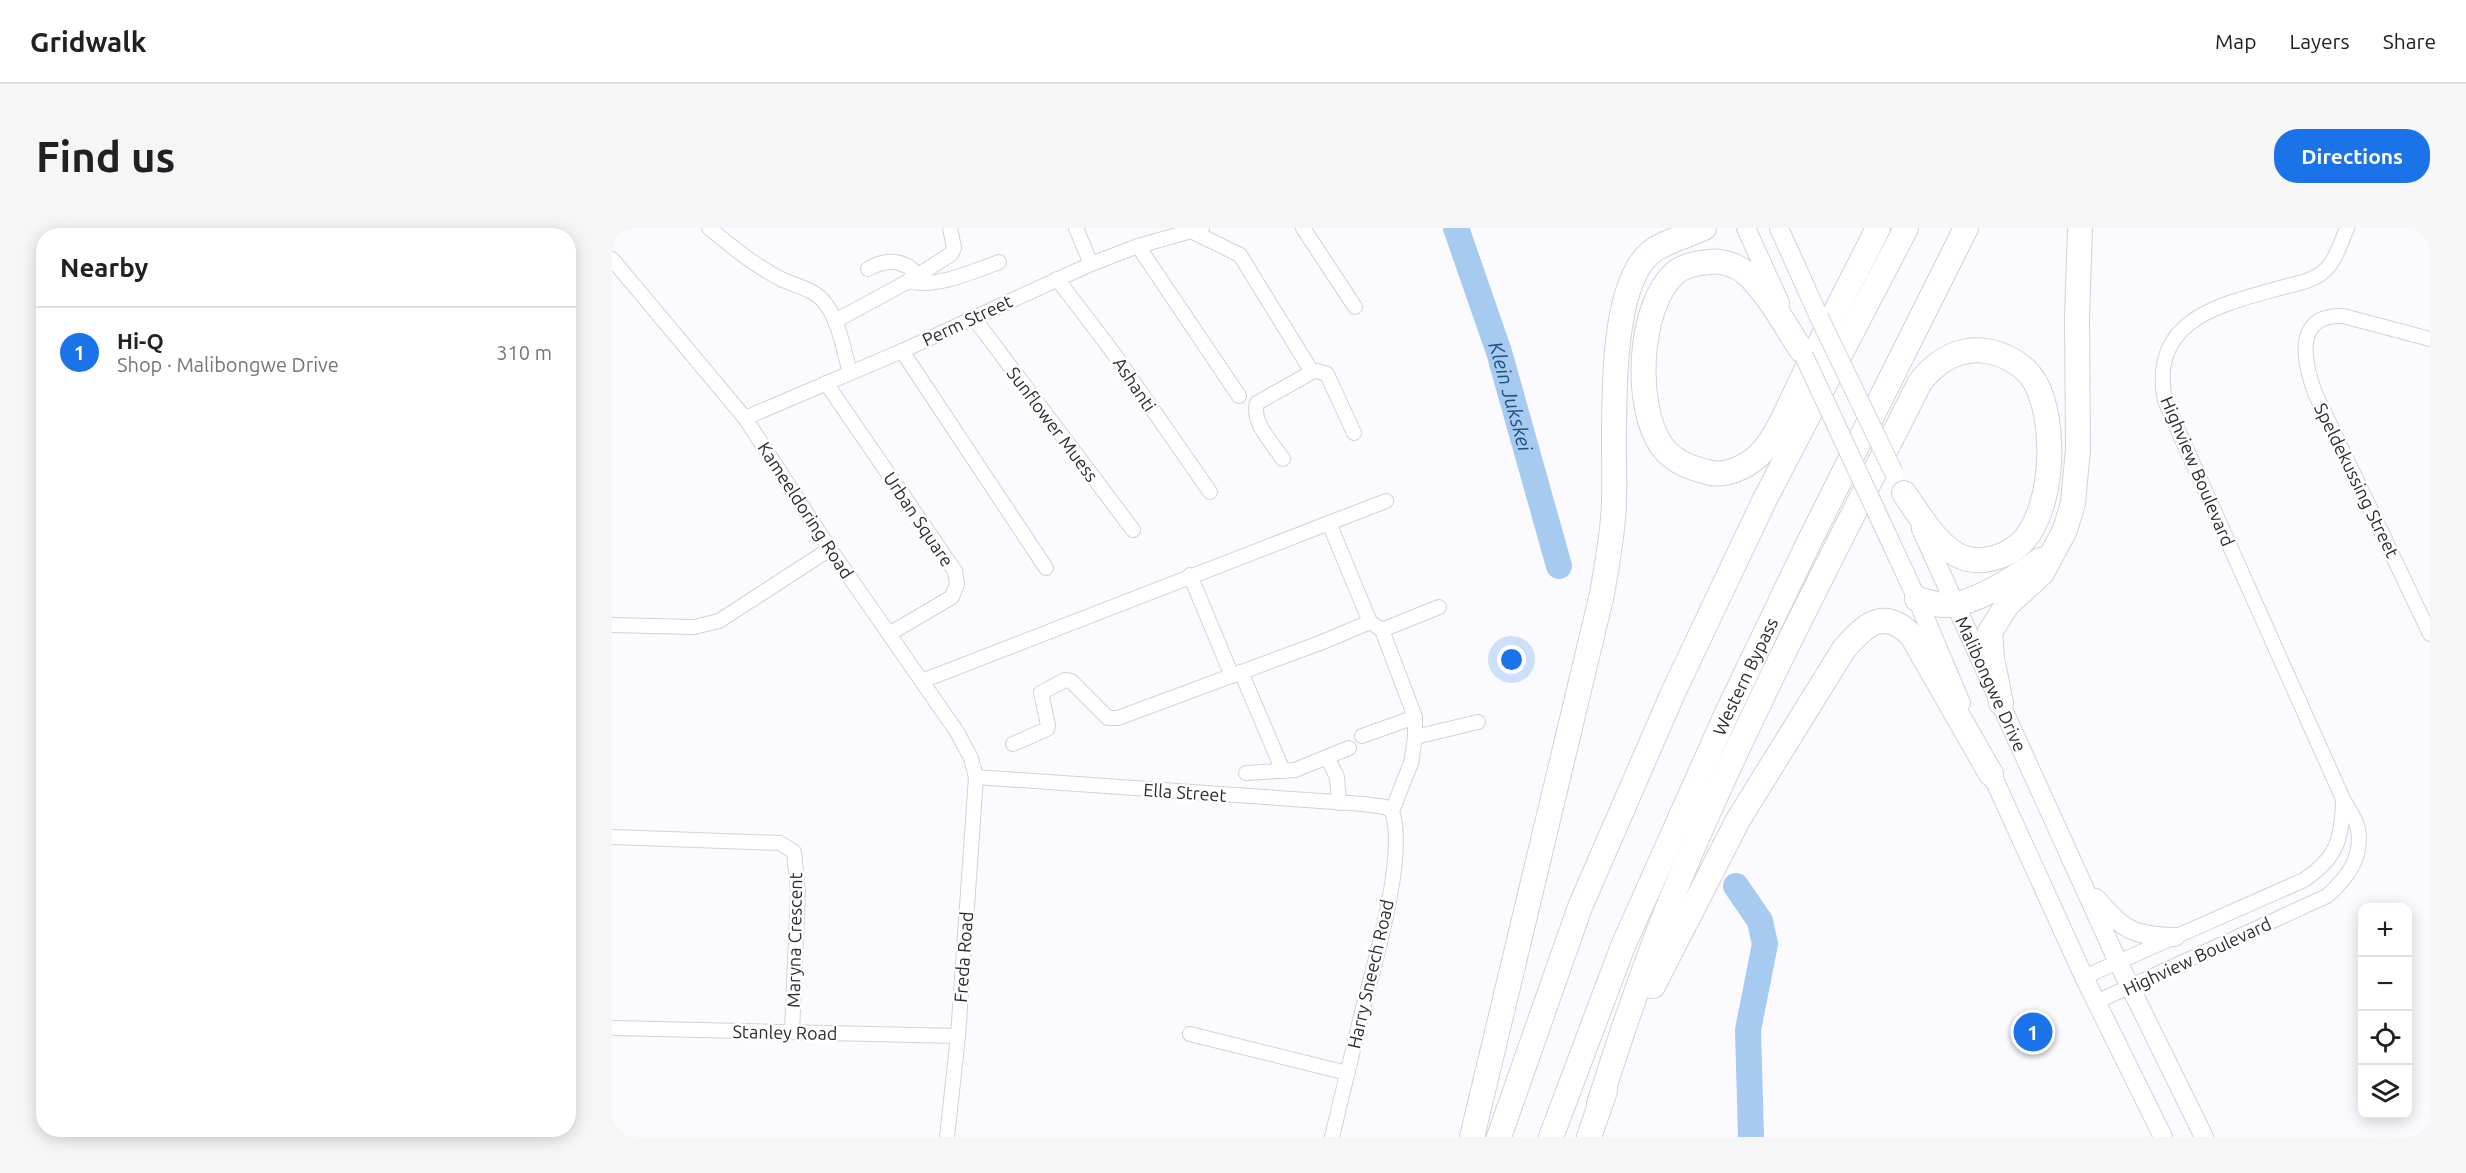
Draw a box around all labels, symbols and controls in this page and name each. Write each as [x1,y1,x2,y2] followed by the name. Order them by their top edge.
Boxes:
[30,26,147,57] text: Gridwalk
[2215,29,2256,53] text: Map
[2289,29,2350,53] text: Layers
[2383,29,2436,53] text: Share
[2274,129,2430,183] button: Directions
[36,133,175,180] text: Find us
[60,253,148,282] text: Nearby
[919,290,1015,350] street label: Perm Street
[117,328,164,353] text: Hi-Q
[1485,338,1538,454] water label: Klein Jukskei
[74,341,85,364] text: 1
[496,341,552,364] text: 310 m
[117,353,339,376] text: Shop · Malibongwe Drive
[1110,353,1160,415] street label: Ashanti
[1003,363,1103,485] street label: Sunflower Muess
[2157,393,2239,549] street label: Highview Boulevard
[2311,399,2403,561] street label: Speldekussing Street
[754,438,858,582] street label: Kameeldoring Road
[880,468,958,570] street label: Urban Square
[1952,613,2031,754] street label: Malibongwe Drive
[1708,614,1781,738] street label: Western Bypass
[1497,645,1526,674] your location
[1143,779,1227,805] street label: Ella Street
[783,872,805,1008] street label: Maryna Crescent
[1343,897,1397,1051] street label: Harry Sneech Road
[2358,903,2412,1119] map controls
[2358,903,2412,957] button: +
[950,911,976,1003] street label: Freda Road
[2120,913,2274,999] street label: Highview Boulevard
[2358,957,2412,1011] button: −
[2014,1010,2052,1054] pin: 1
[2358,1011,2412,1065] button: locate
[732,1021,838,1043] street label: Stanley Road
[2358,1065,2412,1119] button: layers

